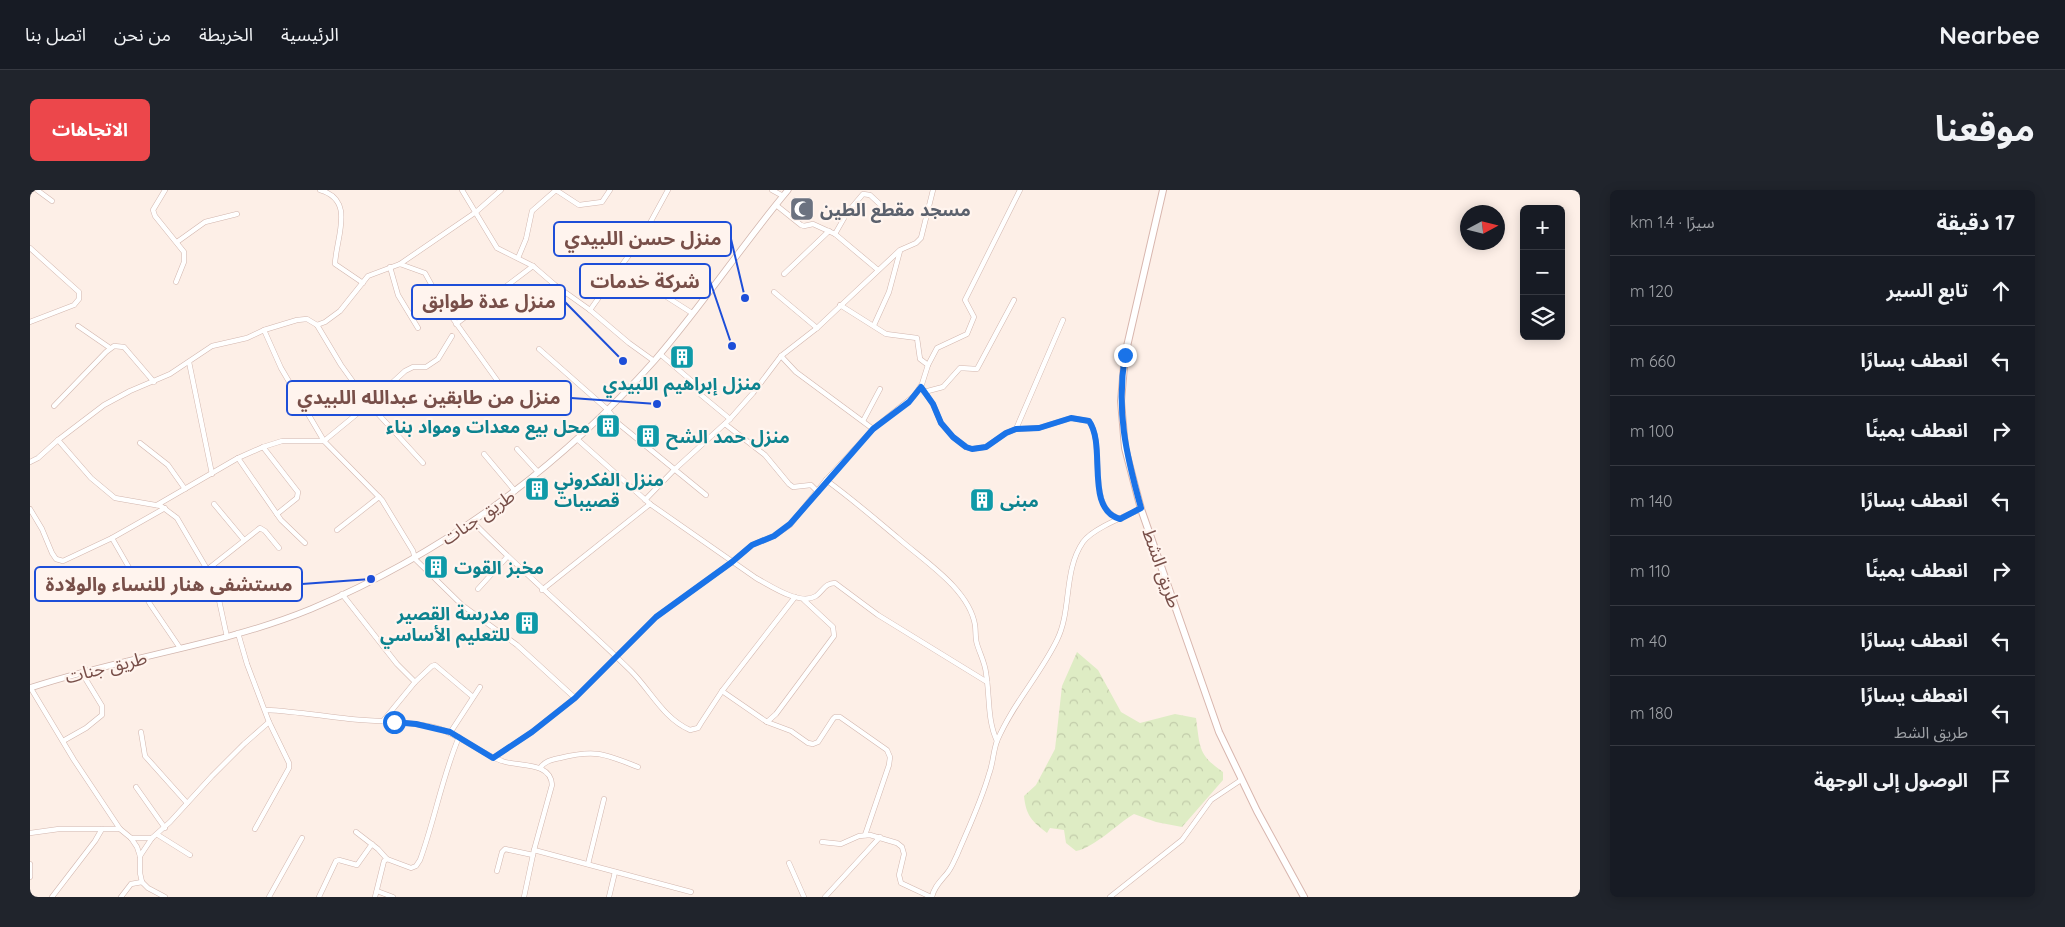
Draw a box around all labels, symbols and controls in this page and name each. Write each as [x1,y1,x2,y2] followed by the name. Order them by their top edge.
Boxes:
[1939,20,2040,50] text: Nearbee
[25,23,86,46] text: اتصل بنا
[114,23,171,46] text: من نحن
[199,23,253,46] text: الخريطة
[281,23,339,46] text: الرئيسية
[30,99,150,161] button: الاتجاهات
[1935,106,2035,150] text: موقعنا
[789,196,815,222] mosque icon: مسجد مقطع الطين
[820,198,971,223] place label: مسجد مقطع الطين
[1460,205,1505,250] north arrow
[1520,205,1565,340] map controls
[1520,205,1565,250] button: +
[1937,209,2015,235] text: 17 دقيقة
[1630,212,1714,232] text: سيرًا · 1.4 km
[554,222,731,256] callout: منزل حسن اللبيدي
[564,226,722,253] text: منزل حسن اللبيدي
[1520,250,1565,295] button: −
[580,264,710,298] callout: شركة خدمات
[590,269,700,293] text: شركة خدمات
[1987,277,2015,305] icon: ahead
[1886,278,1968,302] text: تابع السير
[1630,281,1673,301] text: 120 m
[412,285,565,319] callout: منزل عدة طوابق
[422,289,556,313] text: منزل عدة طوابق
[1520,295,1565,340] button: layers
[669,344,695,370] building icon: منزل إبراهيم اللبيدي
[1114,344,1137,367] route end
[1987,347,2015,375] icon: left
[1861,348,1968,372] text: انعطف يسارًا
[1630,351,1676,371] text: 660 m
[603,372,761,398] place label: منزل إبراهيم اللبيدي
[287,381,571,415] callout: منزل من طابقين عبدالله اللبيدي
[297,385,561,412] text: منزل من طابقين عبدالله اللبيدي
[595,413,621,439] building icon: محل بيع معدات ومواد بناء
[386,415,590,440] place label: محل بيع معدات ومواد بناء
[1987,417,2015,445] icon: right
[1866,418,1968,442] text: انعطف يمينًا
[1630,421,1674,441] text: 100 m
[635,423,661,449] building icon: منزل حمد الشح
[666,425,790,450] place label: منزل حمد الشح
[554,468,664,512] place label: منزل الفكروني قصيبات
[524,476,550,502] building icon: منزل الفكروني قصيبات
[437,484,519,550] street label: طريق جنات
[969,487,995,513] building icon: مبنى
[1987,487,2015,515] icon: left
[1861,488,1968,512] text: انعطف يسارًا
[1000,489,1039,512] place label: مبنى
[1630,491,1673,511] text: 140 m
[1138,525,1186,611] street label: طريق الشط
[423,554,449,580] building icon: مخبز القوت
[454,556,544,579] place label: مخبز القوت
[1987,557,2015,585] icon: right
[1866,558,1968,582] text: انعطف يمينًا
[1630,561,1670,581] text: 110 m
[35,567,302,601] callout: مستشفى هنار للنساء والولادة
[46,572,292,596] text: مستشفى هنار للنساء والولادة
[380,602,510,649] place label: مدرسة القصير للتعليم الأساسي
[514,610,540,636] building icon: مدرسة القصير للتعليم الأساسي
[1987,627,2015,655] icon: left
[1861,628,1968,652] text: انعطف يسارًا
[1630,631,1667,651] text: 40 m
[63,646,149,688] street label: طريق جنات
[1861,683,1968,707] text: انعطف يسارًا
[1987,699,2015,727] icon: left
[1630,703,1673,723] text: 180 m
[383,711,406,734] route start
[1894,722,1968,742] text: طريق الشط
[1987,767,2015,795] icon: arrive
[1814,768,1968,792] text: الوصول إلى الوجهة

